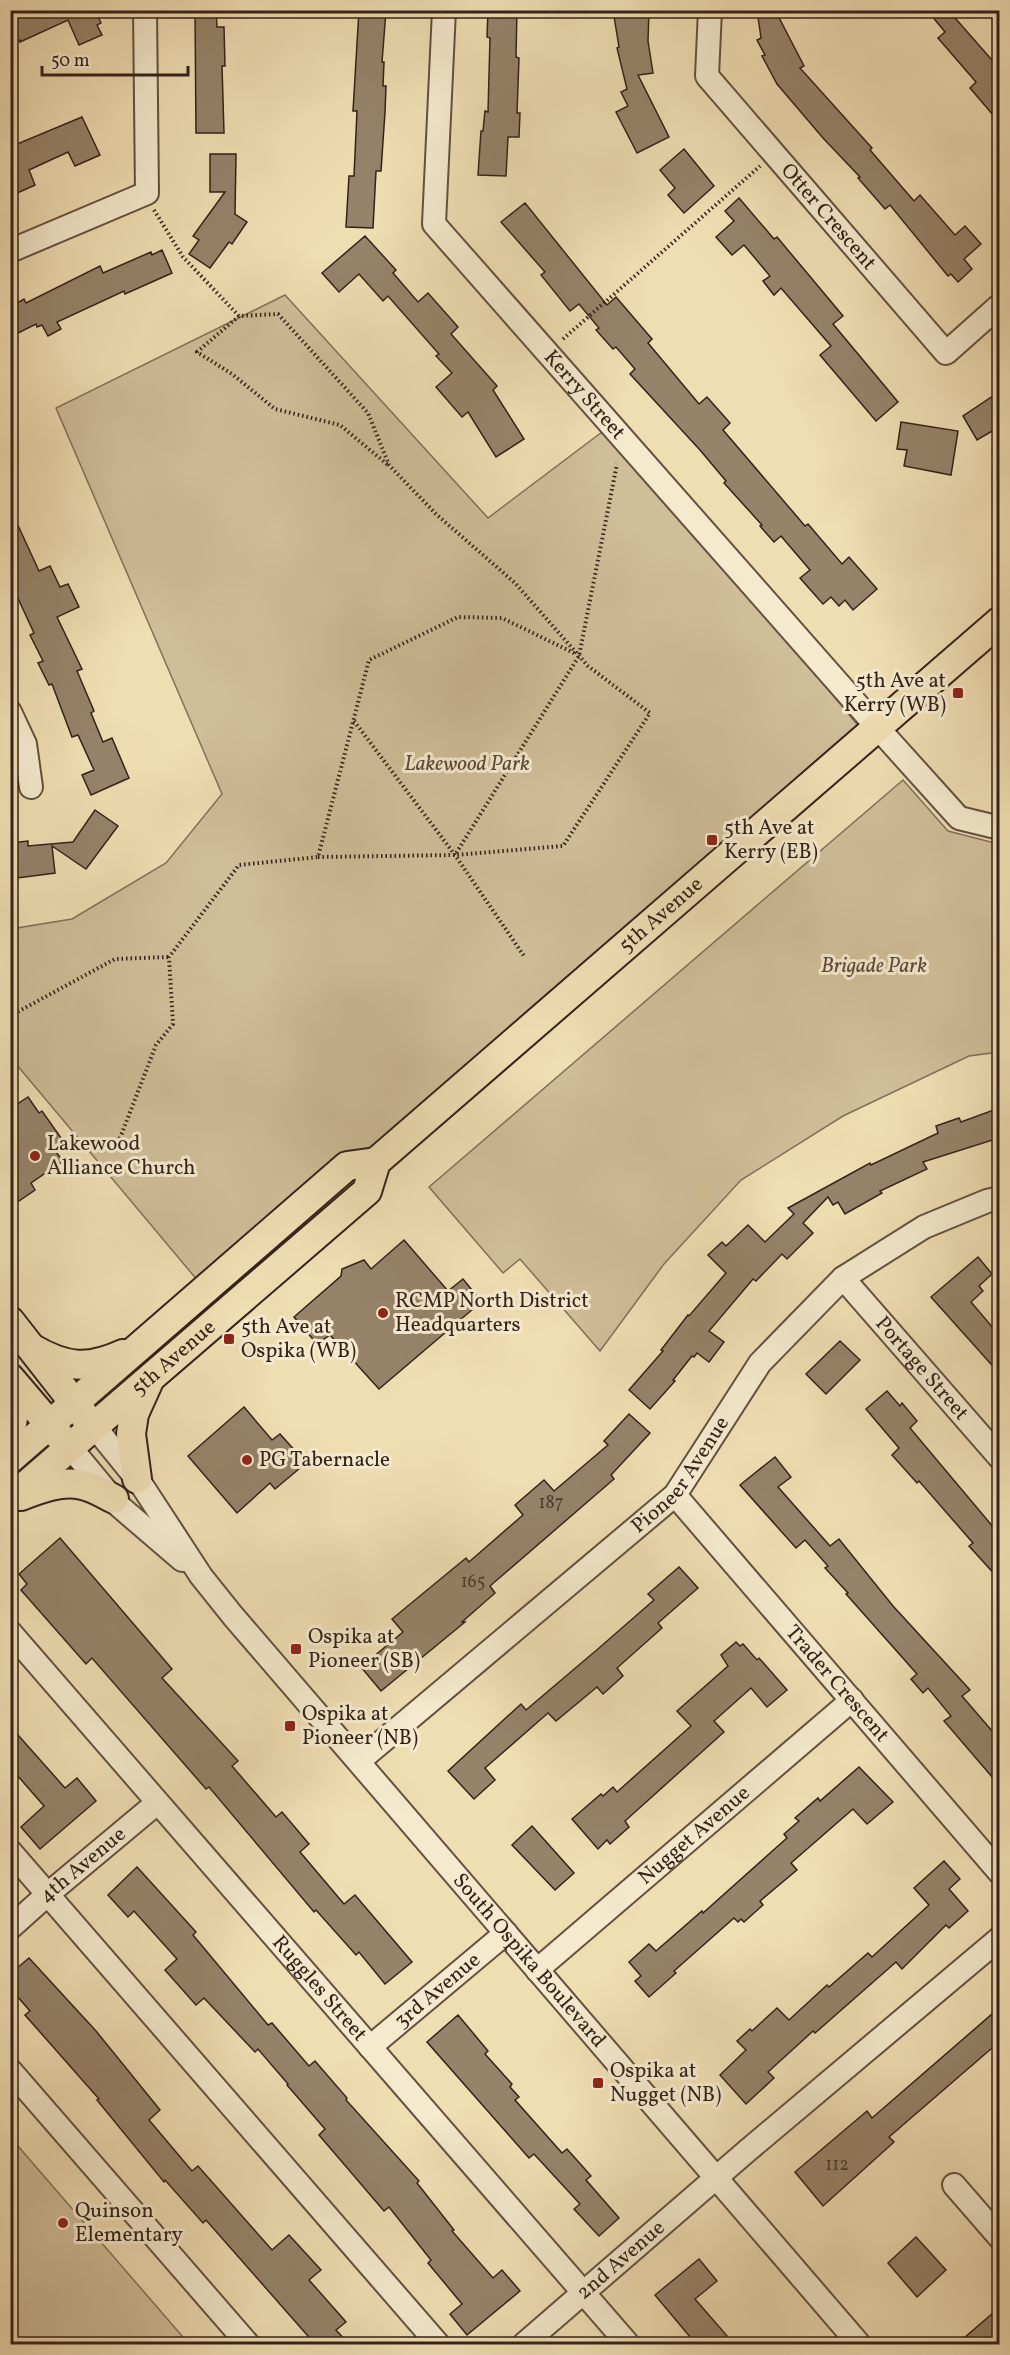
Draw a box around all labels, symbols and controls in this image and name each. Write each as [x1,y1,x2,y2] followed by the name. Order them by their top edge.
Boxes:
[42,39,188,77] scale bar
[51,49,90,74] text: 50 m
[774,157,883,277] street label: Otter Crescent
[537,344,632,446] street label: Kerry Street
[844,667,946,720] place label: 5th Ave at Kerry (WB)
[951,686,965,700] marker: 5th Ave at Kerry (WB)
[404,750,530,779] park label: Lakewood Park
[724,814,818,867] place label: 5th Ave at Kerry (EB)
[705,833,719,847] marker: 5th Ave at Kerry (EB)
[613,870,709,960] street label: 5th Avenue
[821,952,927,981] park label: Brigade Park
[47,1130,195,1183] place label: Lakewood Alliance Church
[28,1149,42,1163] marker: Lakewood Alliance Church
[395,1287,589,1340] place label: RCMP North District Headquarters
[376,1306,390,1320] marker: RCMP North District Headquarters
[868,1310,975,1427] street label: Portage Street
[125,1313,222,1403] street label: 5th Avenue
[241,1313,356,1366] place label: 5th Ave at Ospika (WB)
[222,1332,236,1346] marker: 5th Ave at Ospika (WB)
[625,1411,736,1540] street label: Pioneer Avenue
[259,1446,390,1475] place label: PG Tabernacle
[240,1453,254,1467] marker: PG Tabernacle
[539,1491,563,1516] house number: 187
[461,1570,485,1595] house number: 165
[779,1619,896,1749] street label: Trader Crescent
[308,1623,420,1676] place label: Ospika at Pioneer (SB)
[289,1642,303,1656] marker: Ospika at Pioneer (SB)
[302,1700,418,1753] place label: Ospika at Pioneer (NB)
[283,1719,297,1733] marker: Ospika at Pioneer (NB)
[632,1779,756,1892] street label: Nugget Avenue
[33,1820,132,1910] street label: 4th Avenue
[446,1867,613,2054] street label: South Ospika Boulevard
[265,1929,374,2048] street label: Ruggles Street
[388,1946,487,2035] street label: 3rd Avenue
[610,2057,721,2110] place label: Ospika at Nugget (NB)
[591,2076,605,2090] marker: Ospika at Nugget (NB)
[825,2153,849,2178] house number: 112
[75,2197,184,2250] place label: Quinson Elementary
[570,2214,671,2307] street label: 2nd Avenue
[56,2216,70,2230] marker: Quinson Elementary

